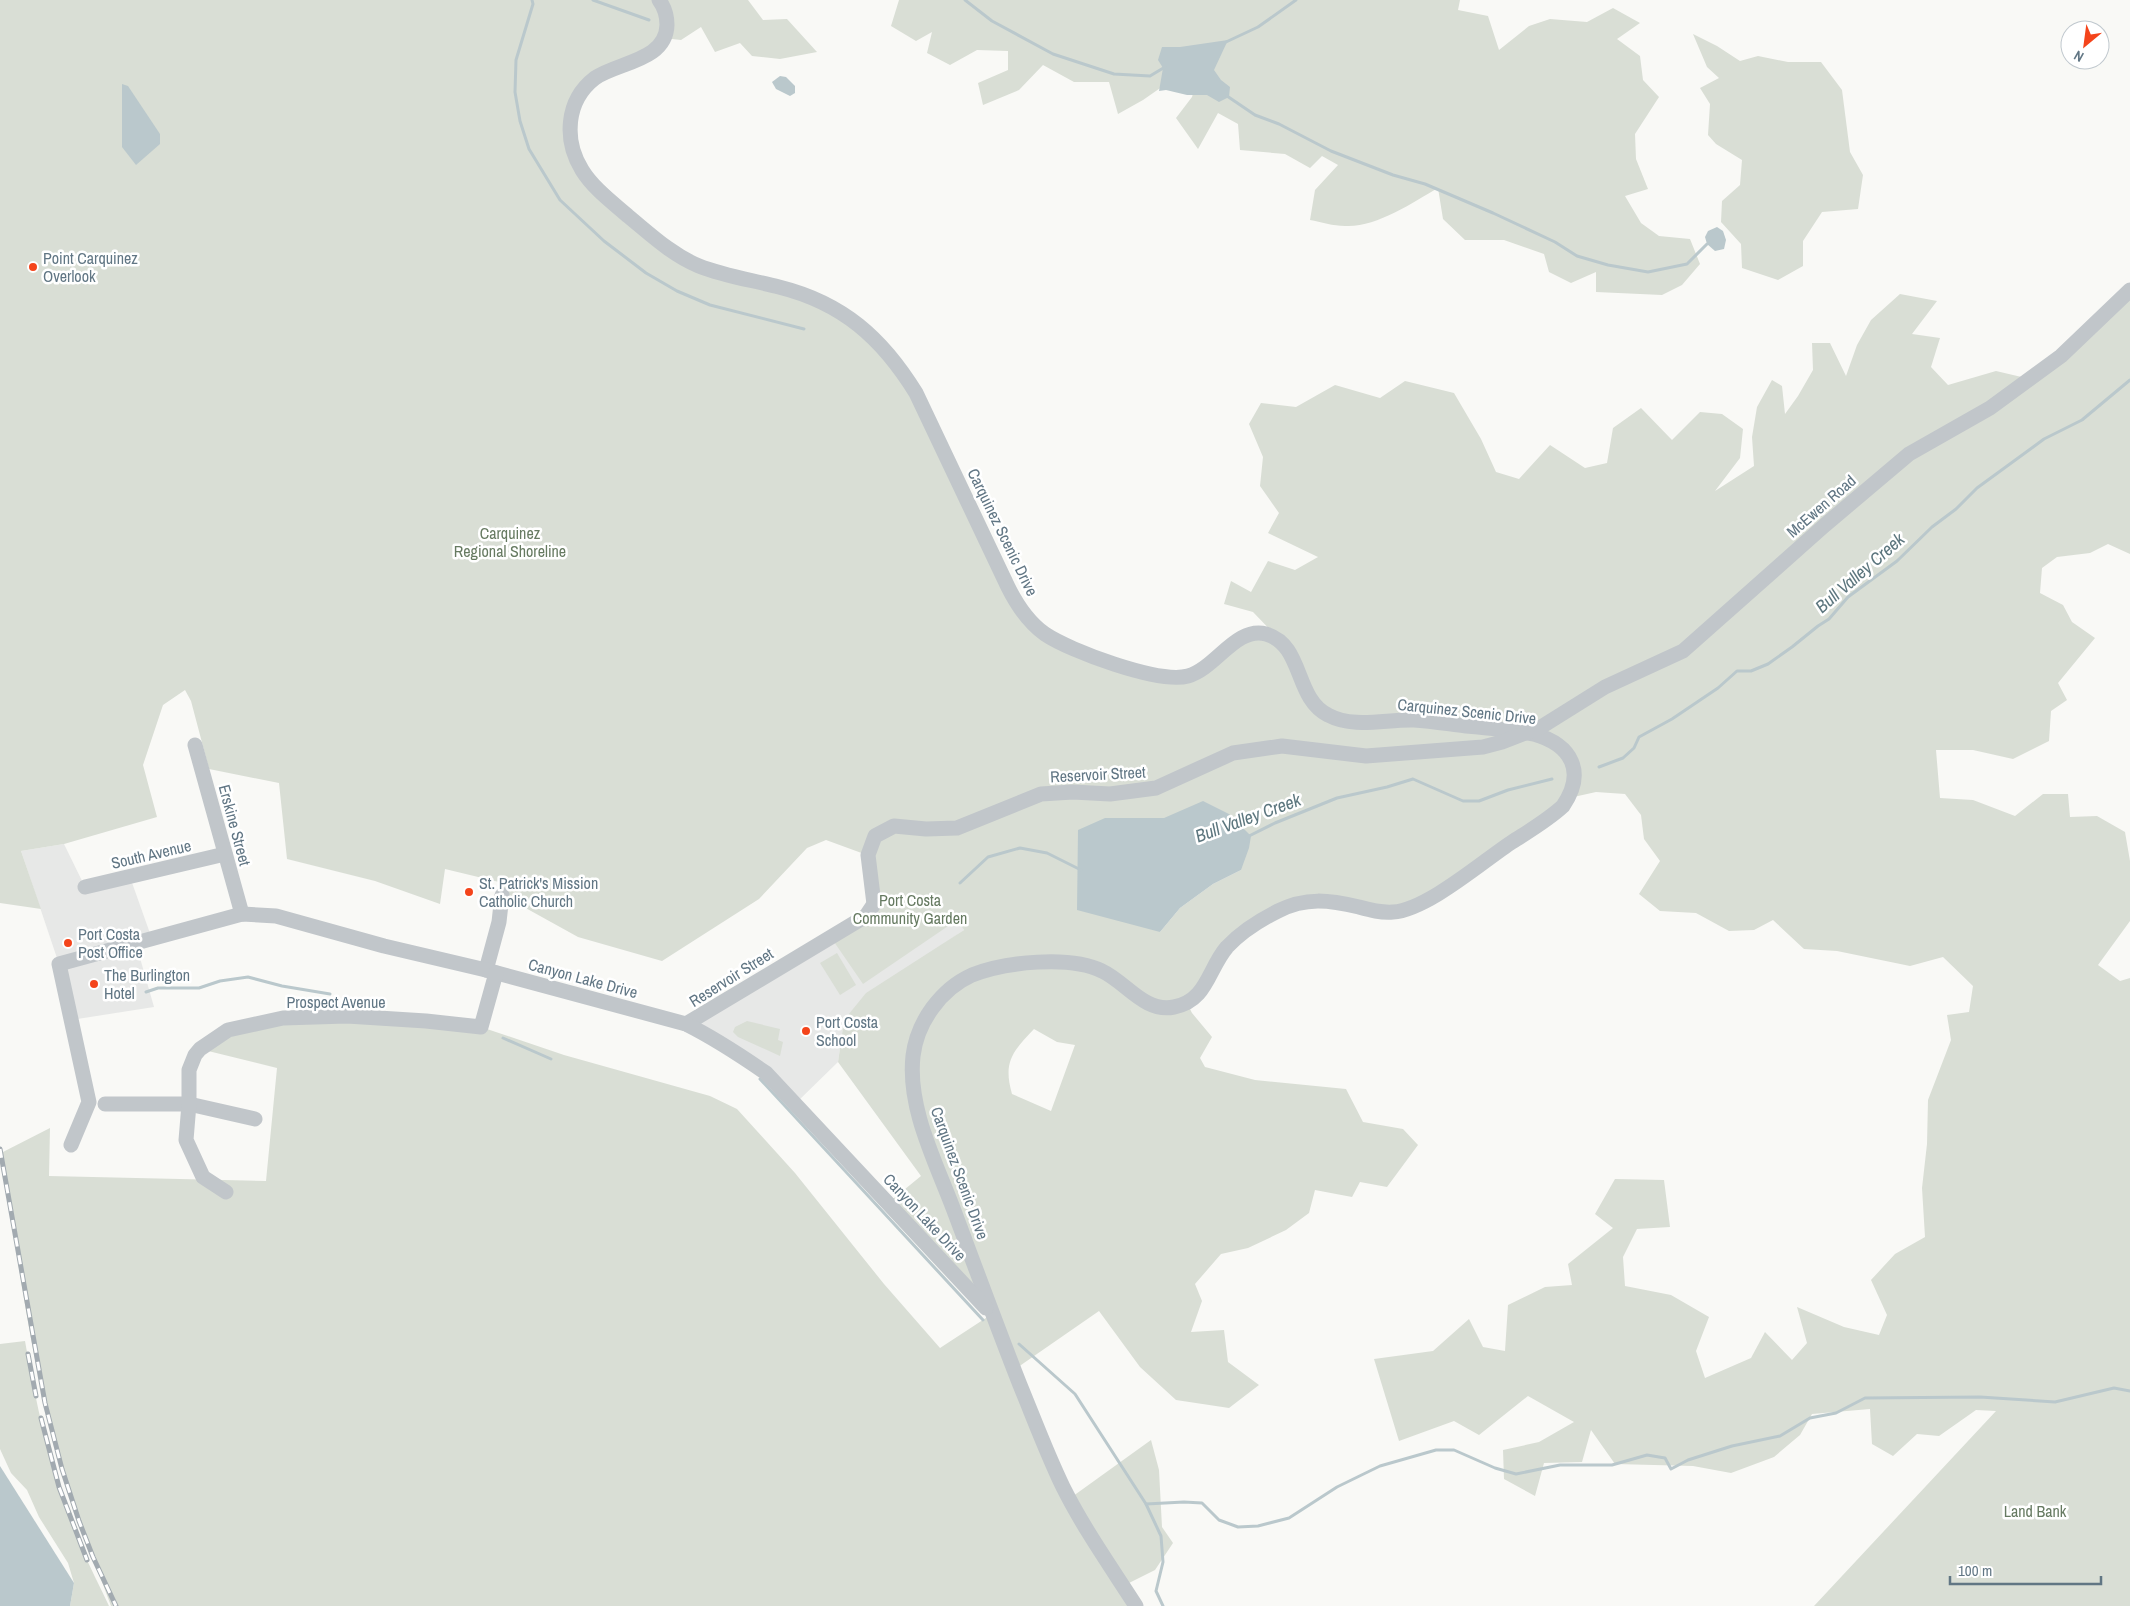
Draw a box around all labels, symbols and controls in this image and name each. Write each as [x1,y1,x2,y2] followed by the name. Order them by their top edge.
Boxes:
[2060,20,2110,70] north arrow
[2071,46,2087,66] text: N
[43,247,138,287] place label: Point Carquinez Overlook
[27,261,39,273] marker: Point Carquinez Overlook
[963,465,1043,599] street label: Carquinez Scenic Drive
[1782,470,1860,542] street label: McEwen Road
[454,522,566,562] park label: Carquinez Regional Shoreline
[1810,526,1910,618] water label: Bull Valley Creek
[1397,693,1537,729] street label: Carquinez Scenic Drive
[1050,760,1147,787] street label: Reservoir Street
[214,782,256,868] street label: Erskine Street
[1191,787,1305,848] water label: Bull Valley Creek
[109,834,193,874] street label: South Avenue
[479,872,598,912] place label: St. Patrick's Mission Catholic Church
[463,886,475,898] marker: St. Patrick's Mission Catholic Church
[853,889,967,929] park label: Port Costa Community Garden
[78,923,143,963] place label: Port Costa Post Office
[62,937,74,949] marker: Port Costa Post Office
[685,942,778,1012] street label: Reservoir Street
[526,953,640,1003] street label: Canyon Lake Drive
[104,964,190,1004] place label: The Burlington Hotel
[88,978,100,990] marker: The Burlington Hotel
[287,991,385,1013] street label: Prospect Avenue
[816,1011,879,1051] place label: Port Costa School
[800,1025,812,1037] marker: Port Costa School
[926,1104,994,1242] street label: Carquinez Scenic Drive
[879,1168,971,1266] street label: Canyon Lake Drive
[2004,1500,2067,1522] park label: Land Bank
[1950,1554,2101,1586] scale bar
[1958,1560,1992,1581] text: 100 m

